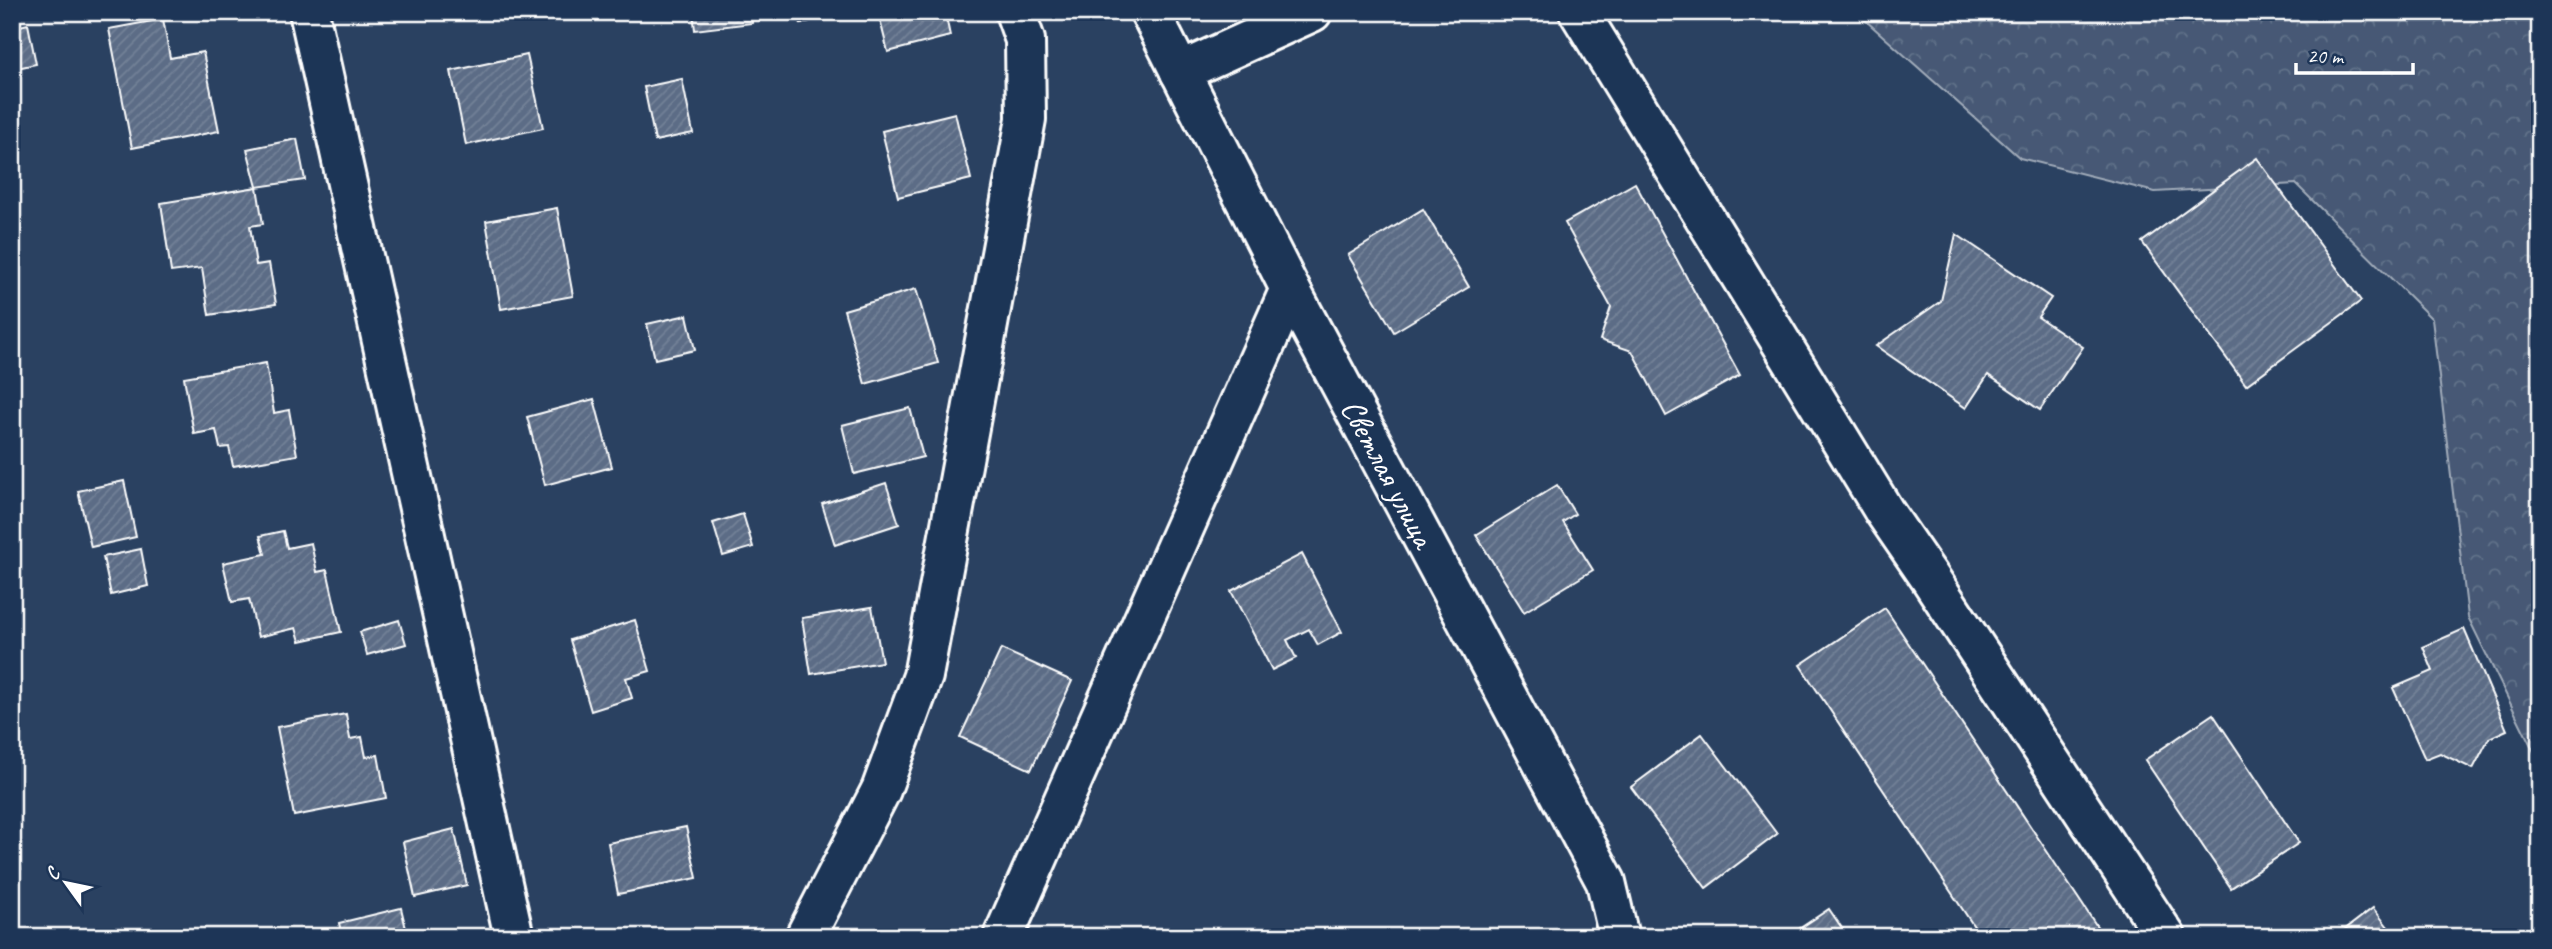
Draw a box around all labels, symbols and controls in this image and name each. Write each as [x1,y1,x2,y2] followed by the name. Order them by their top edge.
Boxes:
[2296,32,2414,76] scale bar
[2307,43,2345,69] text: 20 m
[1331,391,1446,557] street label: Светлая улица
[32,848,102,918] north arrow
[40,862,67,885] text: С

